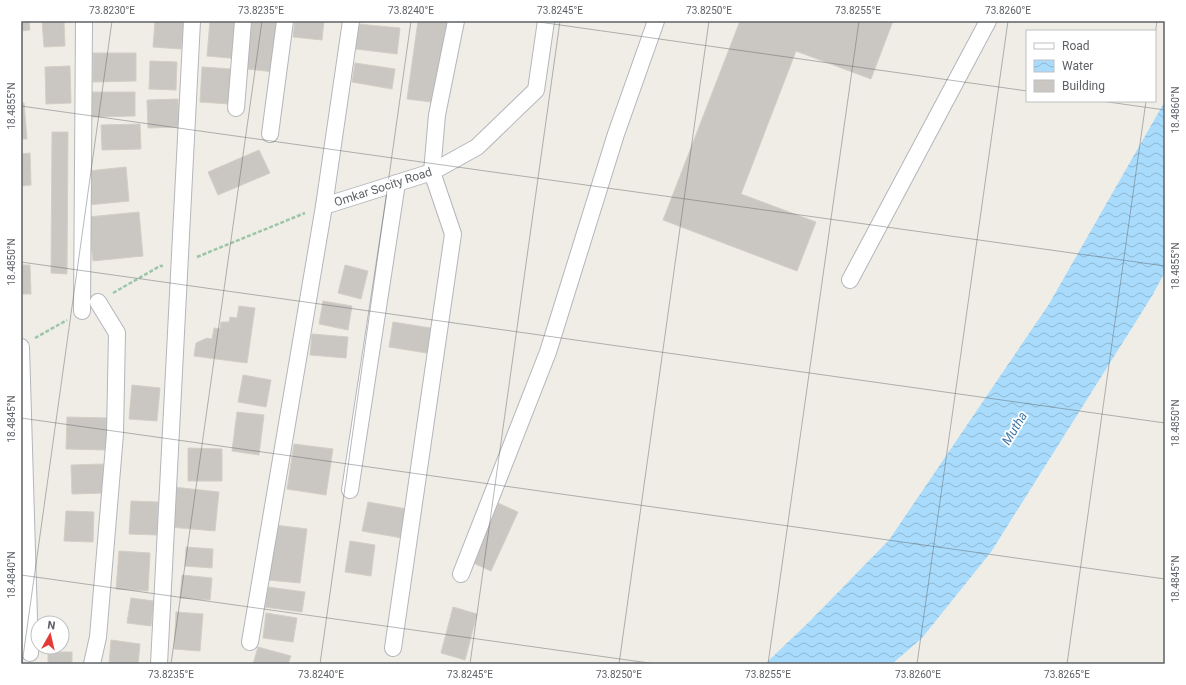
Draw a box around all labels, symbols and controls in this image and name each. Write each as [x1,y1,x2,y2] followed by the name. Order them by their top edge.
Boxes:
[89,5,135,16] text: 73.8230°E
[238,5,284,16] text: 73.8235°E
[388,5,434,16] text: 73.8240°E
[537,5,583,16] text: 73.8245°E
[686,5,732,16] text: 73.8250°E
[835,5,881,16] text: 73.8255°E
[985,5,1031,16] text: 73.8260°E
[1026,30,1156,102] legend
[1062,39,1090,53] text: Road
[1062,59,1093,73] text: Water
[1062,79,1105,93] text: Building
[6,82,17,130] text: 18.4855°N
[1170,86,1181,134] text: 18.4860°N
[332,165,434,209] street label: Omkar Socity Road
[6,238,17,286] text: 18.4850°N
[1170,242,1181,290] text: 18.4855°N
[6,395,17,443] text: 18.4845°N
[1170,399,1181,447] text: 18.4850°N
[999,409,1030,448] water label: Mutha
[6,551,17,599] text: 18.4840°N
[1170,555,1181,603] text: 18.4845°N
[30,615,70,655] north arrow
[47,619,56,633] text: N
[148,669,194,680] text: 73.8235°E
[298,669,344,680] text: 73.8240°E
[447,669,493,680] text: 73.8245°E
[596,669,642,680] text: 73.8250°E
[745,669,791,680] text: 73.8255°E
[895,669,941,680] text: 73.8260°E
[1044,669,1090,680] text: 73.8265°E

